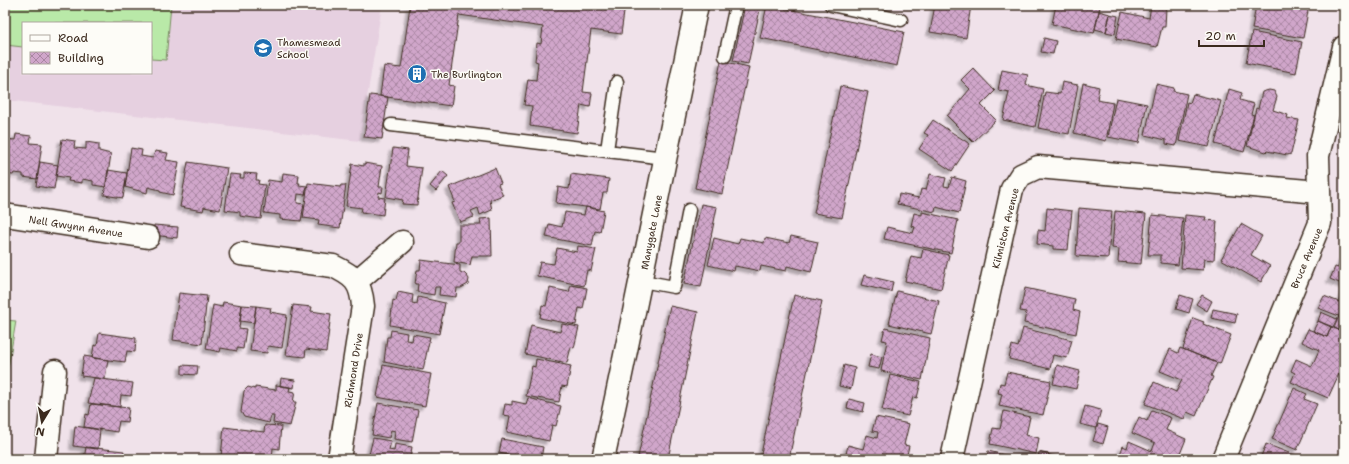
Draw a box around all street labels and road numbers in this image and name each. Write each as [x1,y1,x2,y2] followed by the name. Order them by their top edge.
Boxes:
[989,186,1022,270] street label: Kilmiston Avenue
[638,193,665,271] street label: Manygate Lane
[28,213,124,240] street label: Nell Gwynn Avenue
[1288,225,1325,291] street label: Bruce Avenue
[341,331,366,408] street label: Richmond Drive

